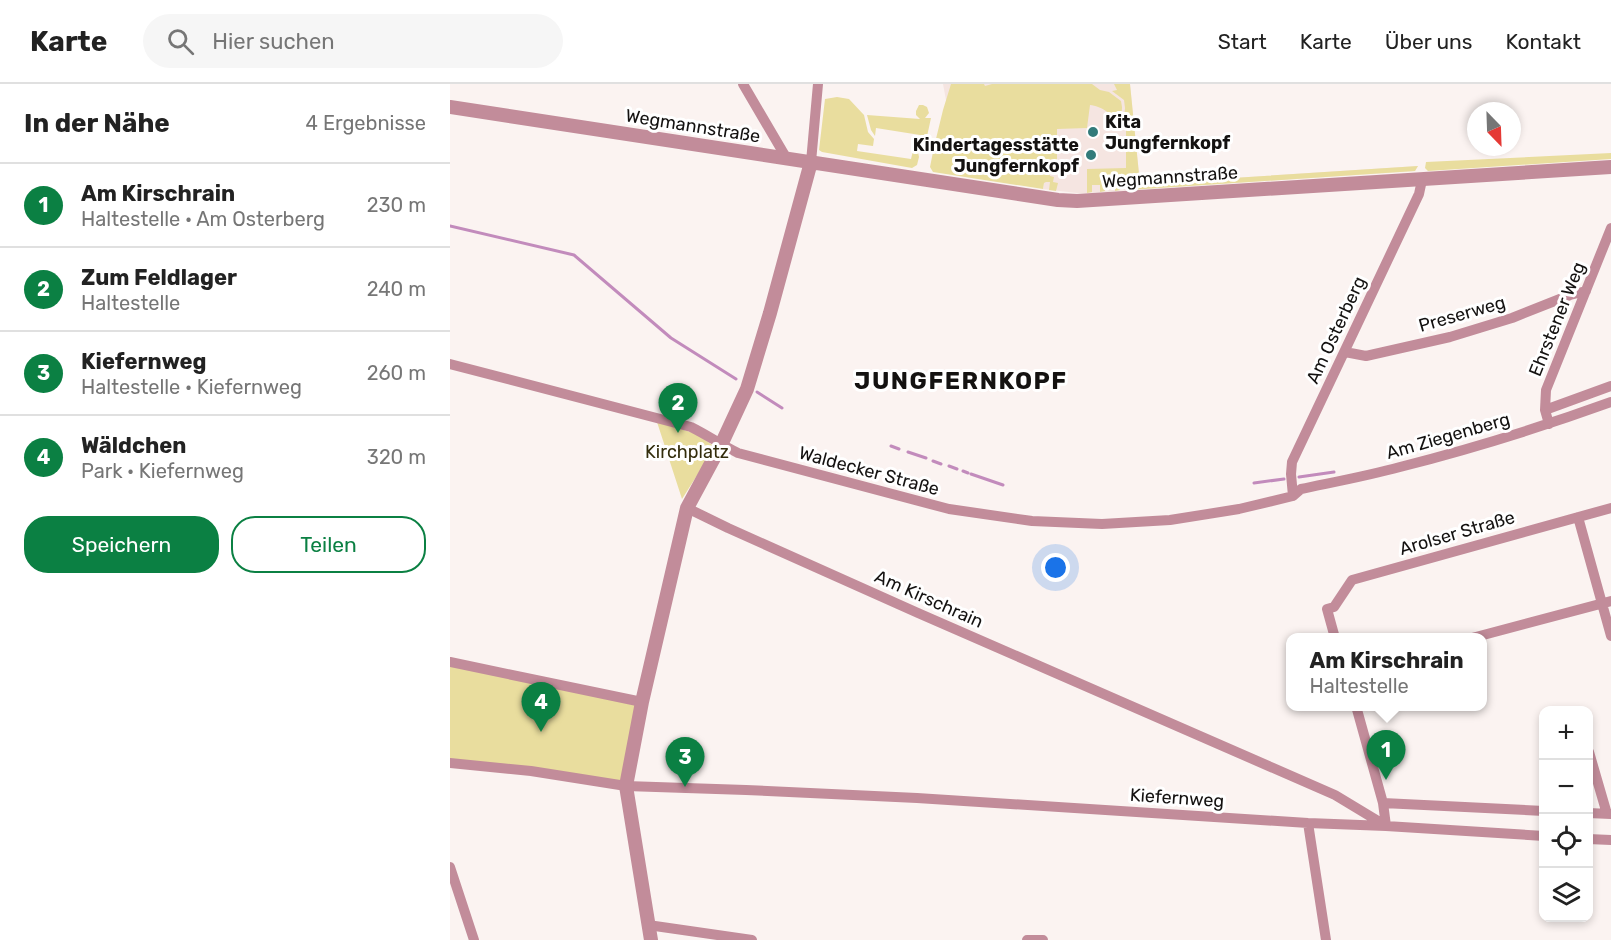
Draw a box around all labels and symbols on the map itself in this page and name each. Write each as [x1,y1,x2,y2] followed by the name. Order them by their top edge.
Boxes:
[1467,102,1521,156] north arrow
[624,104,762,148] street label: Wegmannstraße
[1105,111,1230,154] place label: Kita Jungfernkopf
[1086,125,1100,139] marker: Kita Jungfernkopf
[913,134,1079,177] place label: Kindertagesstätte Jungfernkopf
[1084,148,1098,162] marker: Kindertagesstätte Jungfernkopf
[1101,161,1239,193] street label: Wegmannstraße
[1524,259,1590,379] street label: Ehrstener Weg
[1302,273,1370,387] street label: Am Osterberg
[1416,291,1508,337] street label: Preserweg
[854,367,1068,395] district label: JUNGFERNKOPF
[658,384,698,433] pin: 2
[1384,408,1512,464] street label: Am Ziegenberg
[645,441,729,463] park label: Kirchplatz
[796,442,942,500] street label: Waldecker Straße
[1397,506,1517,560] street label: Arolser Straße
[1041,553,1070,582] your location
[871,565,987,633] street label: Am Kirschrain
[522,682,560,732] pin: 4
[1366,730,1406,780] pin: 1
[666,738,704,787] pin: 3
[1129,784,1225,812] street label: Kiefernweg

